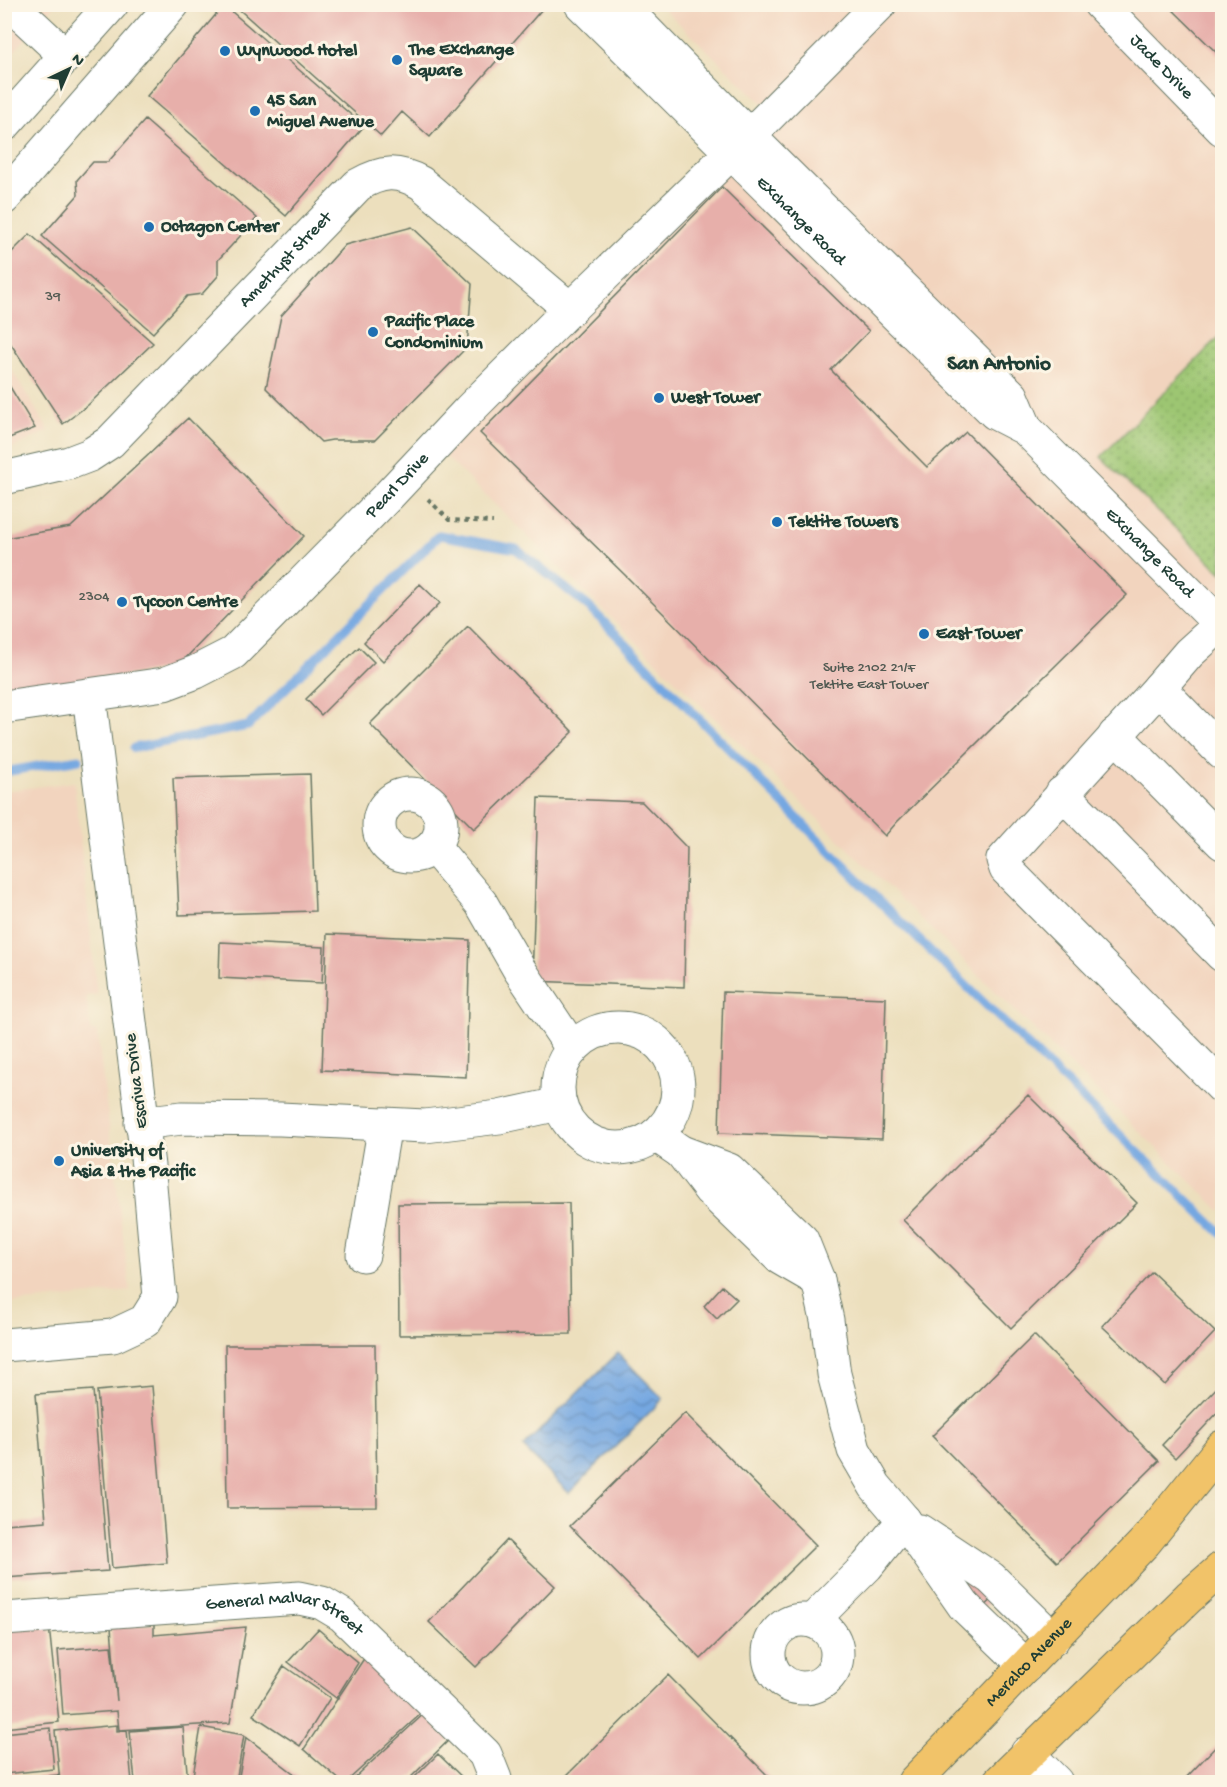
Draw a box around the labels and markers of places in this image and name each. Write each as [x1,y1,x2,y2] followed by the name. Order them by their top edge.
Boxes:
[407,40,514,82] place label: The Exchange Square
[236,41,357,62] place label: Wynwood Hotel
[218,44,232,58] marker: Wynwood Hotel
[390,53,404,67] marker: The Exchange Square
[266,91,374,133] place label: 45 San Miguel Avenue
[248,104,262,118] marker: 45 San Miguel Avenue
[161,217,281,238] place label: Octagon Center
[142,220,156,234] marker: Octagon Center
[384,312,483,354] place label: Pacific Place Condominium
[366,325,380,339] marker: Pacific Place Condominium
[670,388,762,409] place label: West Tower
[652,391,666,405] marker: West Tower
[787,512,899,533] place label: Tektite Towers
[770,515,784,529] marker: Tektite Towers
[132,592,239,613] place label: Tycoon Centre
[115,595,129,609] marker: Tycoon Centre
[936,624,1024,645] place label: East Tower
[917,627,931,641] marker: East Tower
[70,1141,196,1183] place label: University of Asia & the Pacific
[52,1154,66,1168] marker: University of Asia & the Pacific

